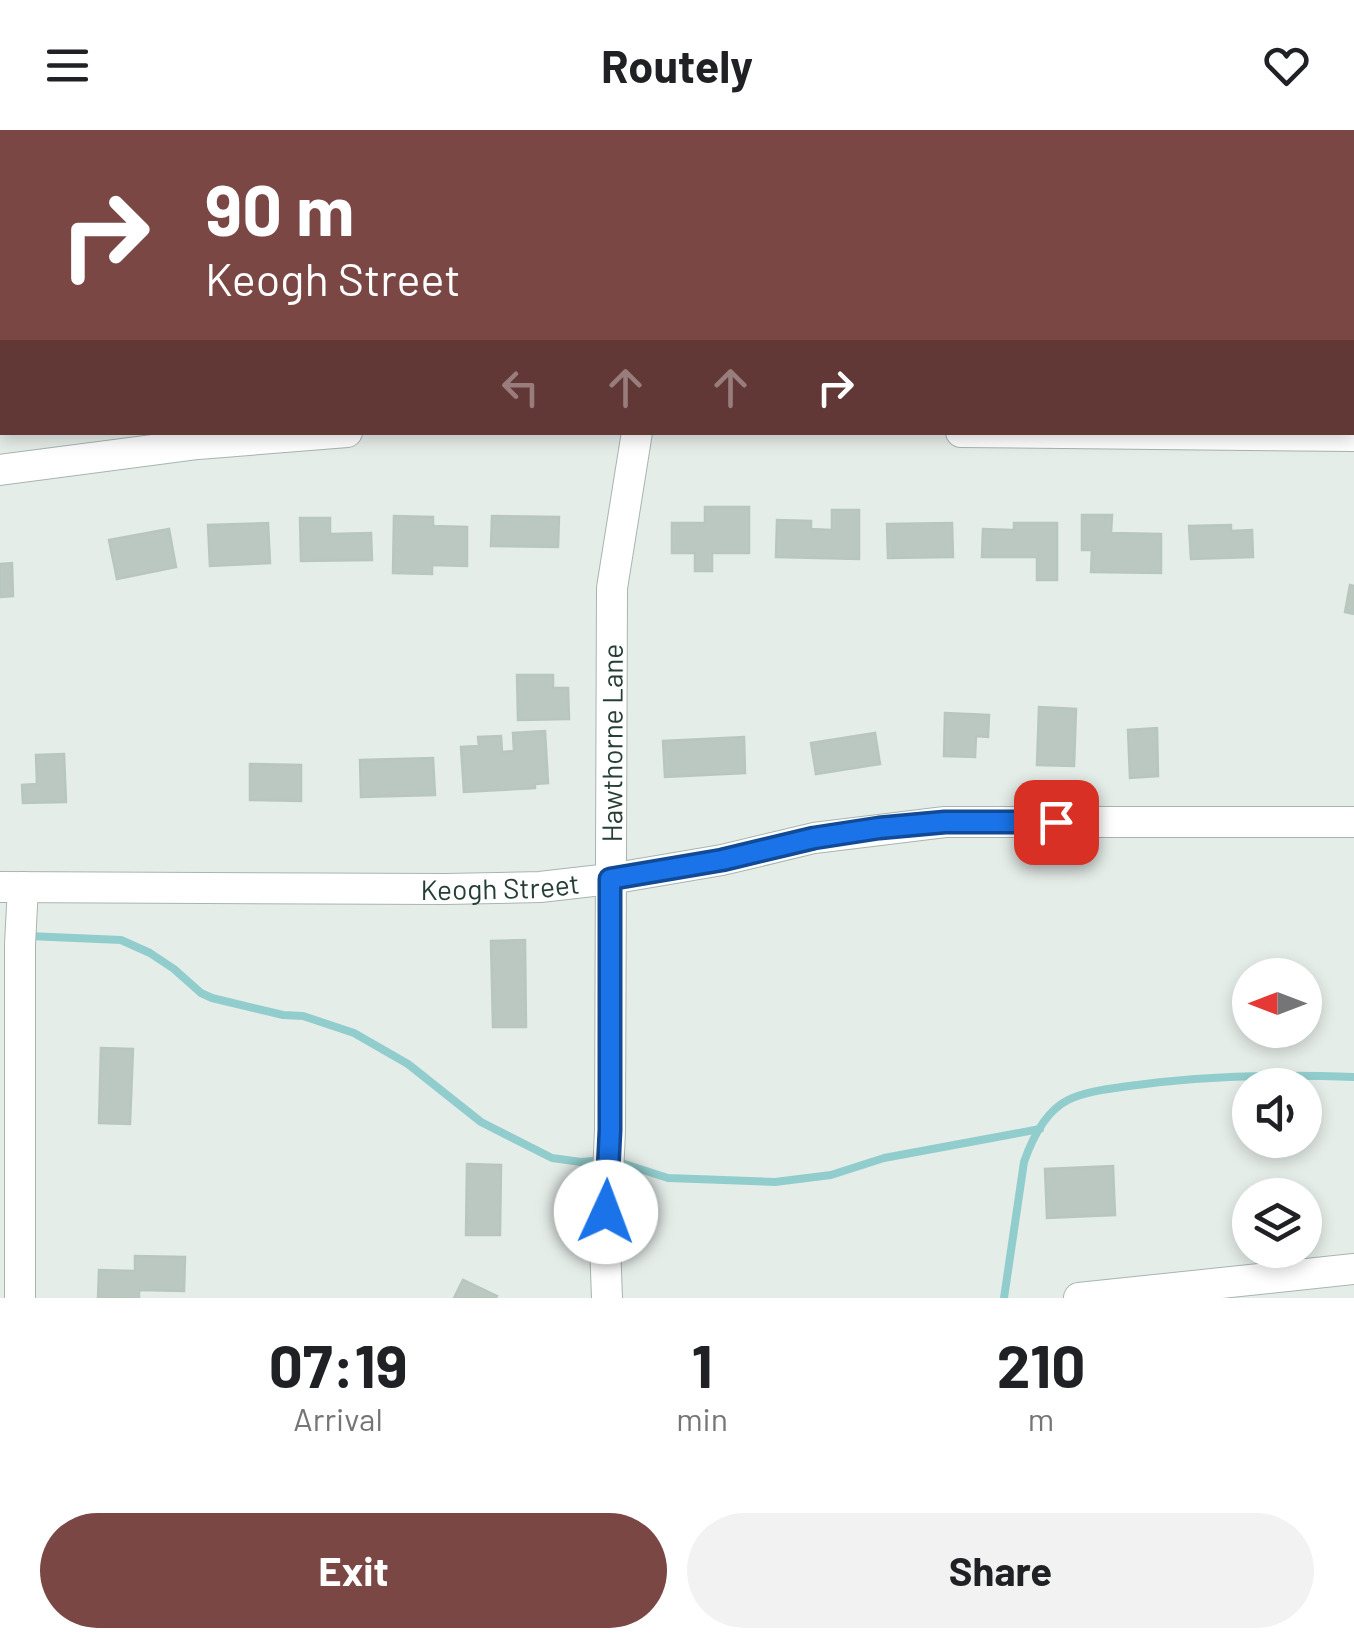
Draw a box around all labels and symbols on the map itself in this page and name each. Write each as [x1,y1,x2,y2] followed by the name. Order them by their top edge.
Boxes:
[594,644,629,843] street label: Hawthorne Lane
[1014,780,1099,865] pin
[420,866,581,906] street label: Keogh Street
[1232,958,1322,1048] north arrow
[554,1160,658,1264] position arrow

